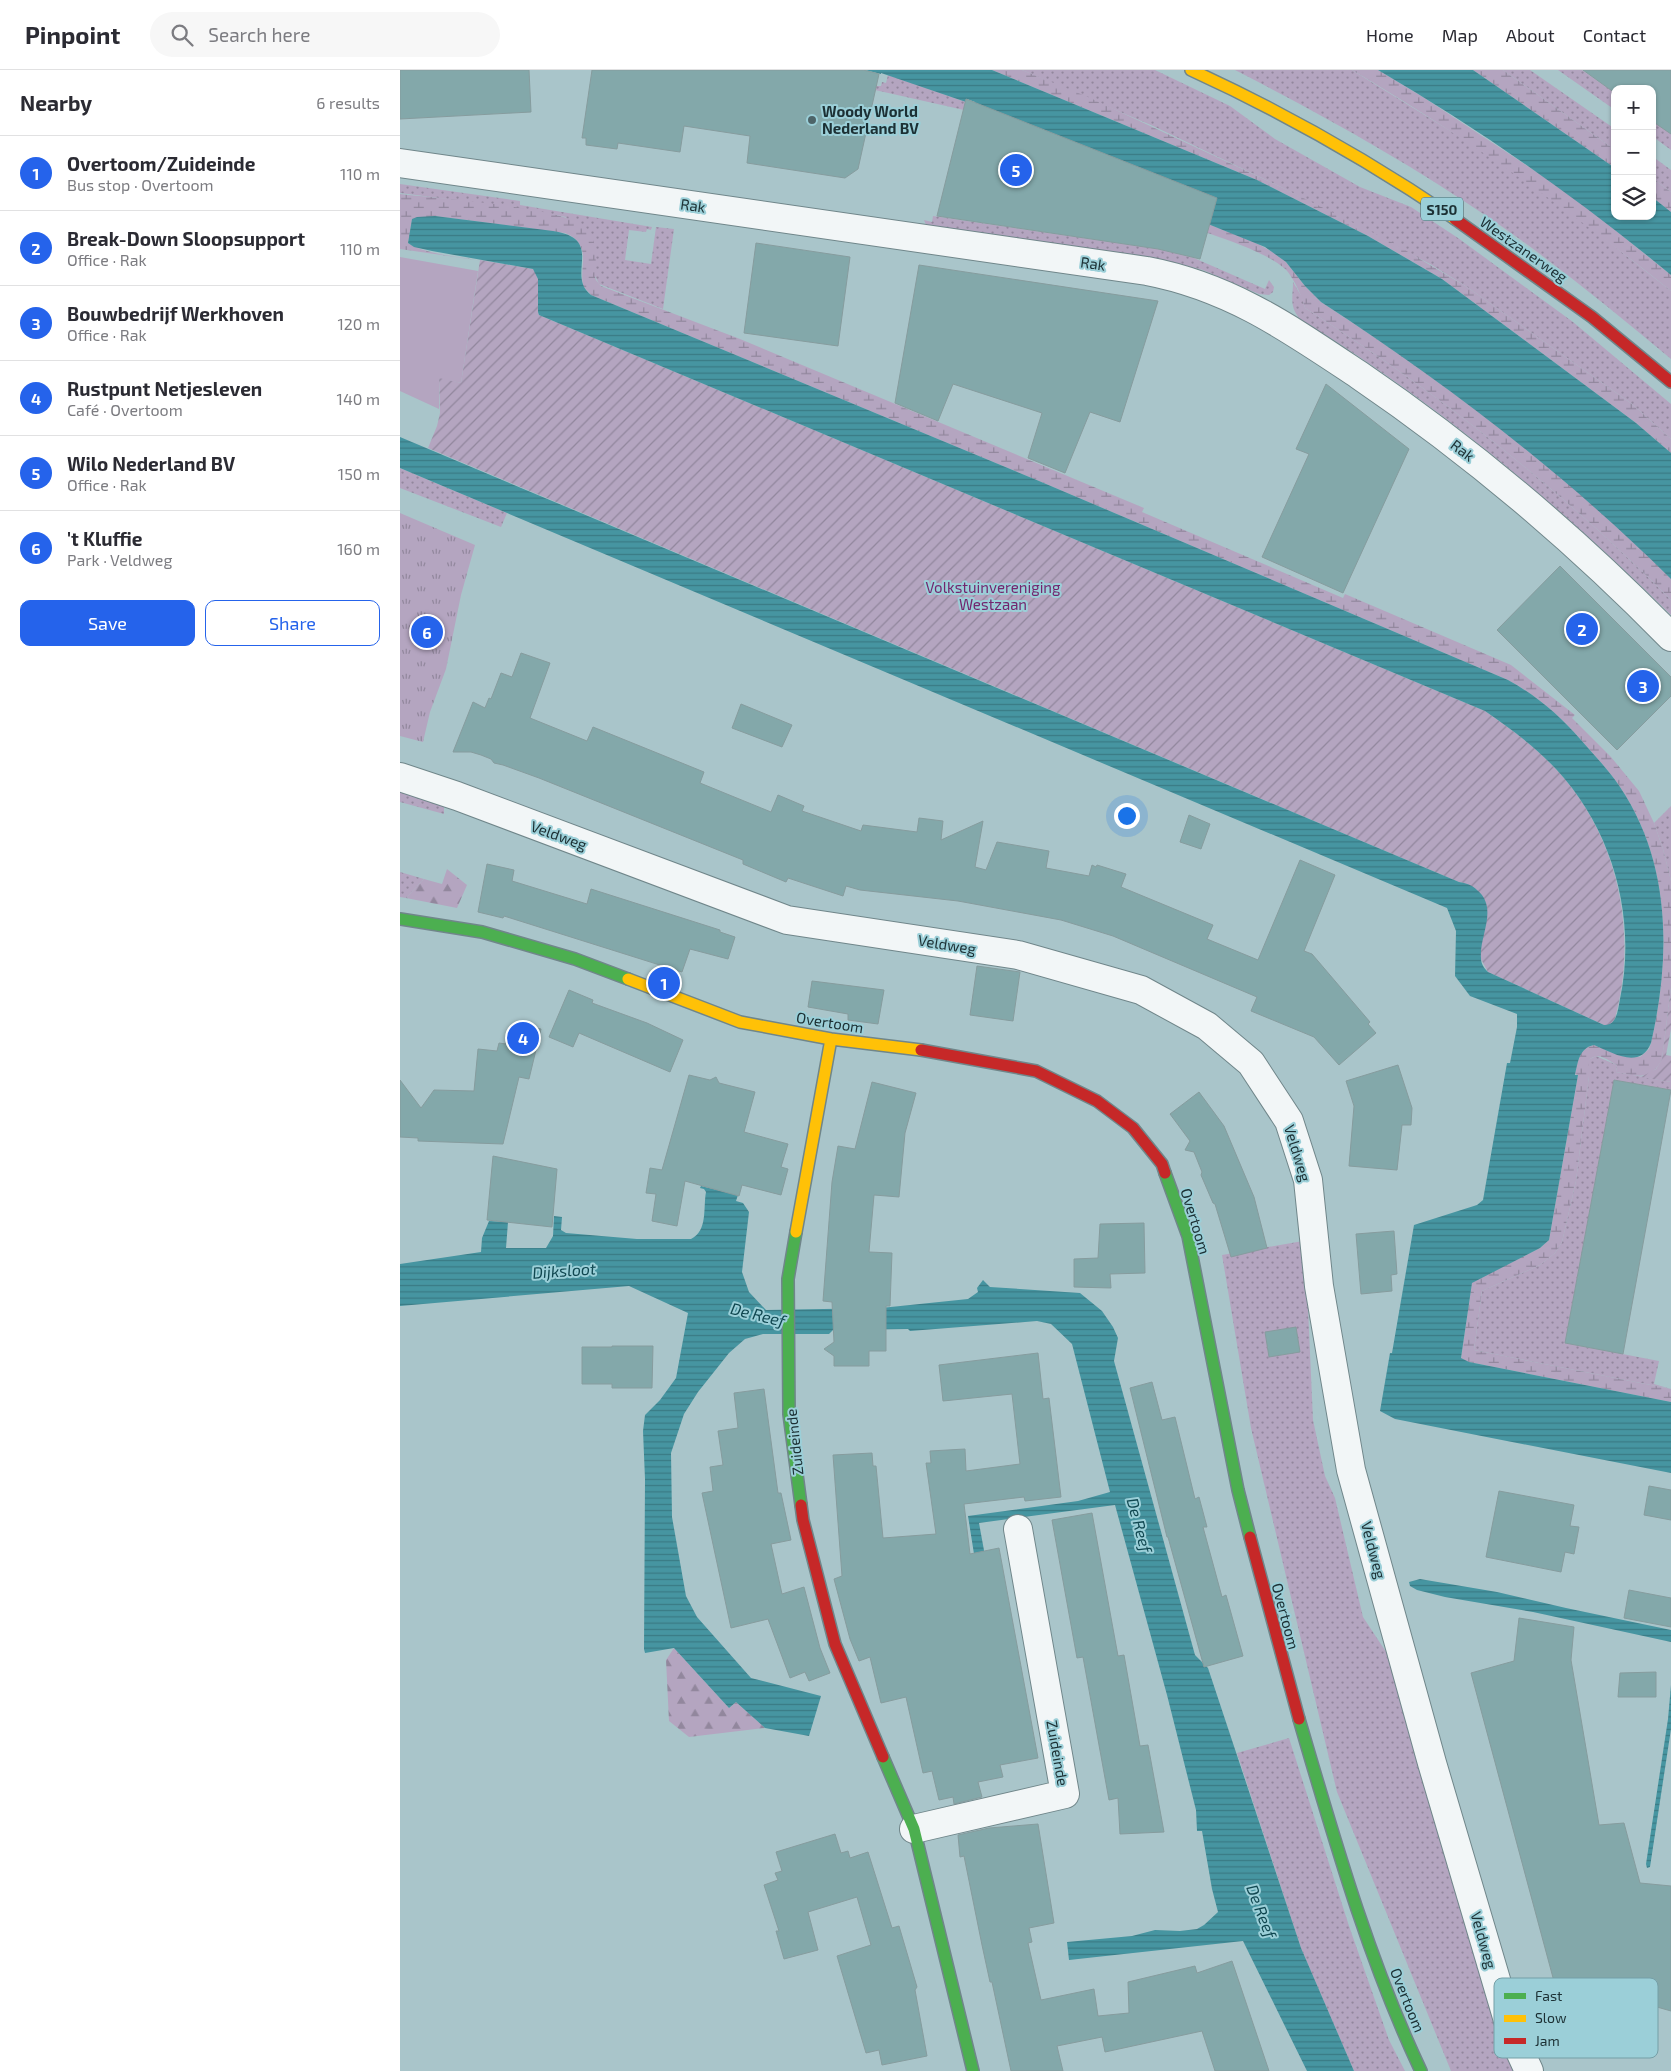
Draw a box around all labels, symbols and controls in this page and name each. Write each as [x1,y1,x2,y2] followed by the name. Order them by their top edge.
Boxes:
[150,12,500,57] search box
[25,20,120,49] text: Pinpoint
[168,21,196,49] icon: search
[208,23,310,46] text: Search here
[1366,24,1414,46] text: Home
[1442,24,1478,46] text: Map
[1506,24,1555,46] text: About
[1583,24,1646,46] text: Contact
[1611,85,1656,220] map controls
[1611,85,1656,130] button: +
[20,90,92,115] text: Nearby
[316,93,380,112] text: 6 results
[822,102,919,137] place label: Woody World Nederland BV
[806,114,818,126] marker: Woody World Nederland BV
[1611,130,1656,175] button: −
[1000,151,1032,189] pin: 5
[67,152,255,175] text: Overtoom/Zuideinde
[33,164,39,183] text: 1
[340,164,380,183] text: 110 m
[67,175,214,194] text: Bus stop · Overtoom
[1611,175,1656,220] button: layers
[679,194,707,216] street label: Rak
[1421,198,1463,220] road number: S150
[1477,212,1572,286] street label: Westzanerweg
[67,227,305,250] text: Break-Down Sloopsupport
[31,239,41,258] text: 2
[340,239,380,258] text: 110 m
[67,250,147,269] text: Office · Rak
[1079,252,1107,274] street label: Rak
[67,302,284,325] text: Bouwbedrijf Werkhoven
[31,314,41,333] text: 3
[337,314,380,333] text: 120 m
[67,325,147,344] text: Office · Rak
[67,377,262,400] text: Rustpunt Netjesleven
[31,389,41,408] text: 4
[337,389,380,408] text: 140 m
[67,400,183,419] text: Café · Overtoom
[1448,435,1479,465] street label: Rak
[67,452,235,475] text: Wilo Nederland BV
[32,464,40,483] text: 5
[338,464,380,483] text: 150 m
[67,475,147,494] text: Office · Rak
[67,527,142,550] text: 't Kluffie
[31,539,41,558] text: 6
[337,539,380,558] text: 160 m
[67,550,172,569] text: Park · Veldweg
[926,578,1061,613] park label: Volkstuinvereniging Westzaan
[20,600,195,646] button: Save
[205,600,380,646] button: Share
[1566,610,1598,648] pin: 2
[411,613,443,651] pin: 6
[1627,667,1659,705] pin: 3
[1114,803,1140,829] your location
[528,817,590,854] street label: Veldweg
[917,931,978,958] street label: Veldweg
[648,964,680,1002] pin: 1
[795,1008,865,1036] street label: Overtoom
[507,1019,539,1057] pin: 4
[1281,1122,1315,1184] street label: Veldweg
[1177,1186,1215,1256] street label: Overtoom
[532,1258,597,1283] water label: Dijksloot
[729,1298,789,1330] water label: De Reef
[782,1408,806,1476] street label: Zuideinde
[1124,1496,1157,1556] water label: De Reef
[1358,1519,1390,1581] street label: Veldweg
[1269,1581,1303,1651] street label: Overtoom
[1043,1719,1073,1787] street label: Zuideinde
[1243,1882,1282,1942] water label: De Reef
[1467,1909,1501,1971] street label: Veldweg
[1387,1965,1429,2035] street label: Overtoom
[1494,1978,1658,2058] legend
[1535,1987,1562,2004] text: Fast
[1535,2009,1567,2026] text: Slow
[1535,2032,1560,2049] text: Jam

